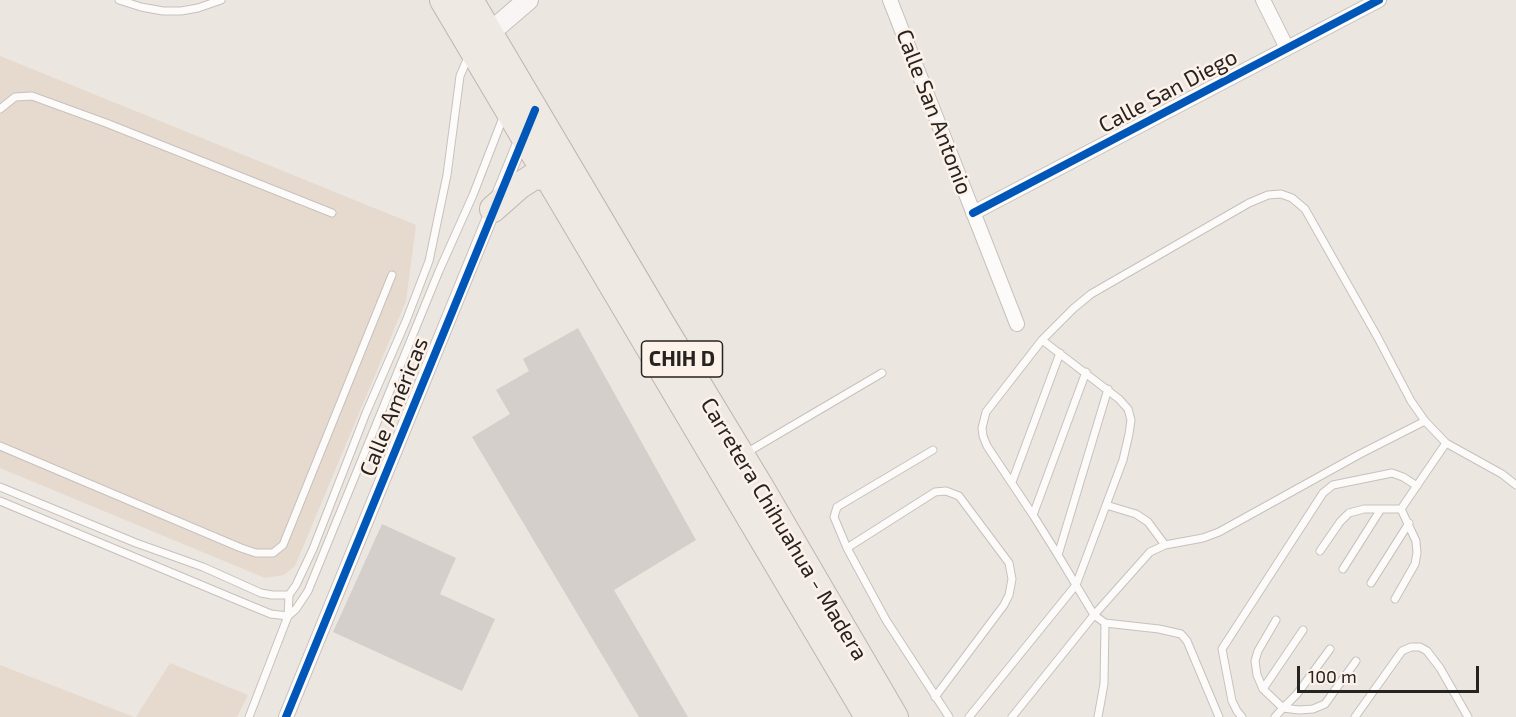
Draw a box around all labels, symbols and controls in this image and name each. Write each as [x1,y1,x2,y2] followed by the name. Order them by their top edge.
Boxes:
[890,26,978,198] street label: Calle San Antonio
[1094,43,1242,139] street label: Calle San Diego
[354,334,434,480] street label: Calle Américas
[642,341,722,377] road number: CHIH D
[695,393,873,665] street label: Carretera Chihuahua - Madera
[1300,654,1482,692] scale bar
[1308,665,1357,687] text: 100 m

